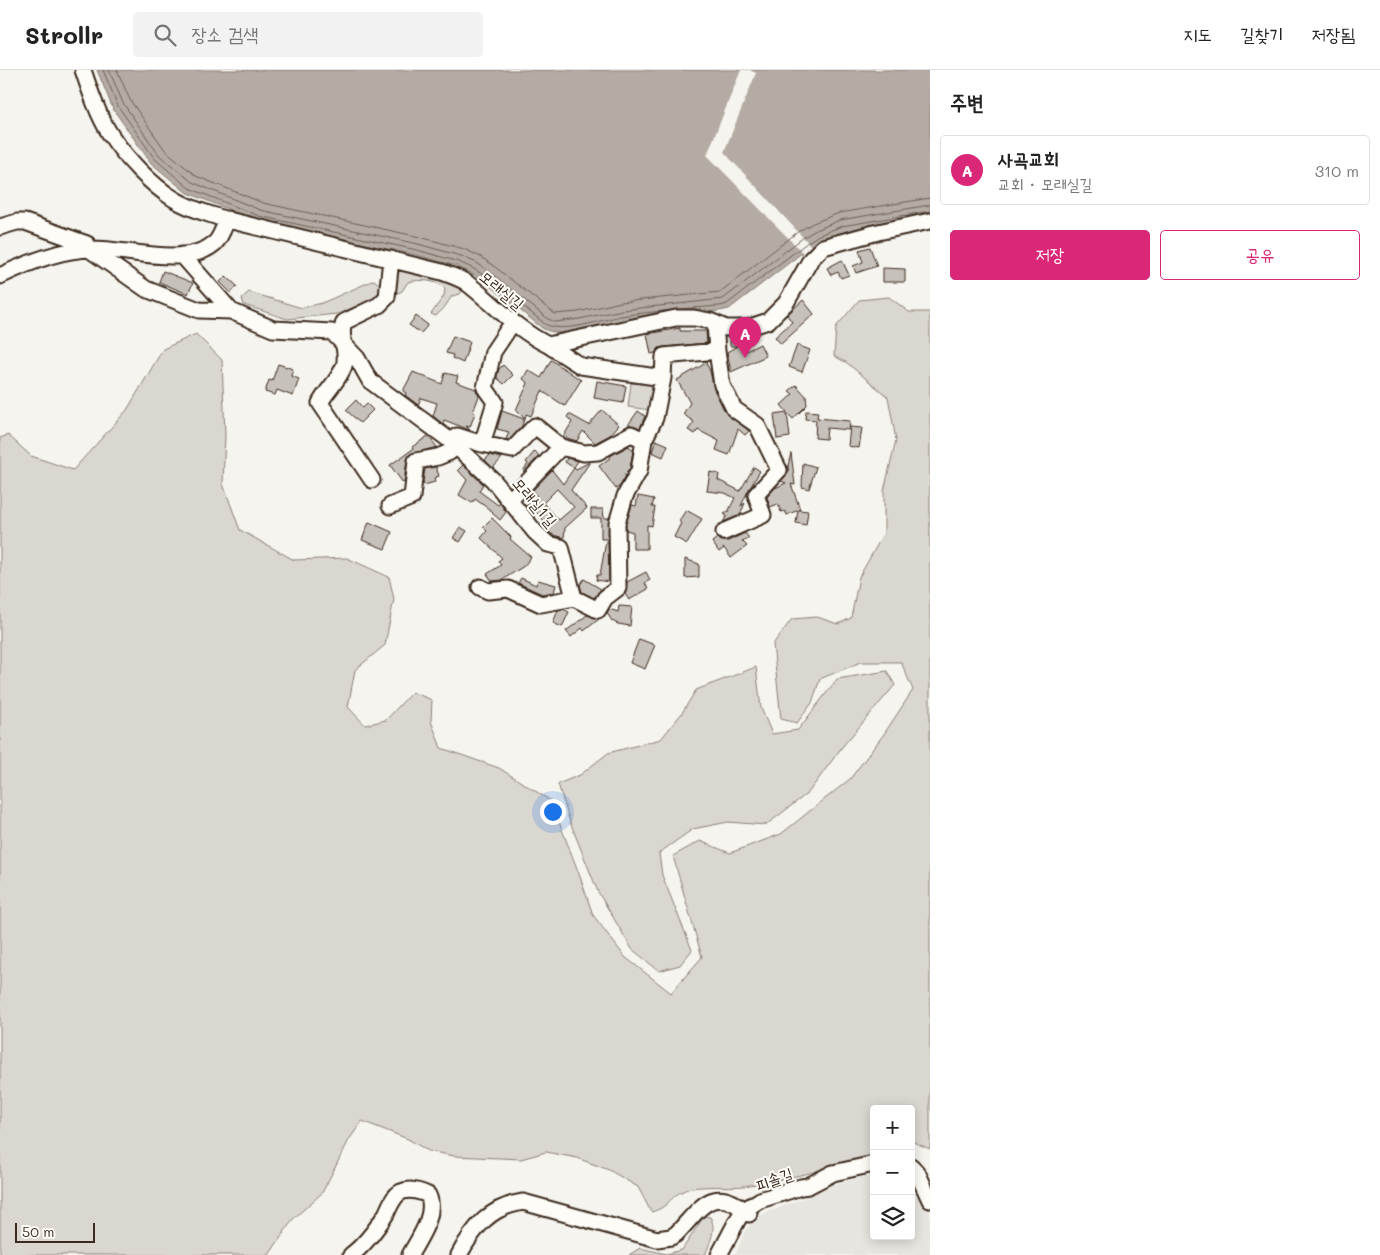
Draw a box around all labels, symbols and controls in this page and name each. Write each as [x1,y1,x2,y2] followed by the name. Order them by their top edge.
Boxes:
[133,12,483,57] search box
[25,19,103,50] text: Strollr
[151,21,179,49] icon: search
[191,21,258,46] text: 장소 검색
[1183,22,1212,46] text: 지도
[1240,22,1284,46] text: 길찾기
[1312,22,1355,46] text: 저장됨
[950,88,984,115] text: 주변
[998,146,1059,171] text: 사곡교회
[961,160,973,181] text: A
[1315,160,1359,181] text: 310 m
[998,173,1092,194] text: 교회 · 모래실길
[950,230,1150,280] button: 저장
[1160,230,1360,280] button: 공유
[476,265,529,314] street label: 모래실길
[729,317,761,358] pin: A
[508,472,562,531] street label: 모래실1길
[540,799,566,825] your location
[870,1105,915,1240] map controls
[870,1105,915,1150] button: +
[870,1150,915,1195] button: −
[752,1162,796,1195] street label: 피솔길
[870,1195,915,1240] button: layers
[15,1220,95,1243] scale bar
[22,1222,54,1241] text: 50 m

